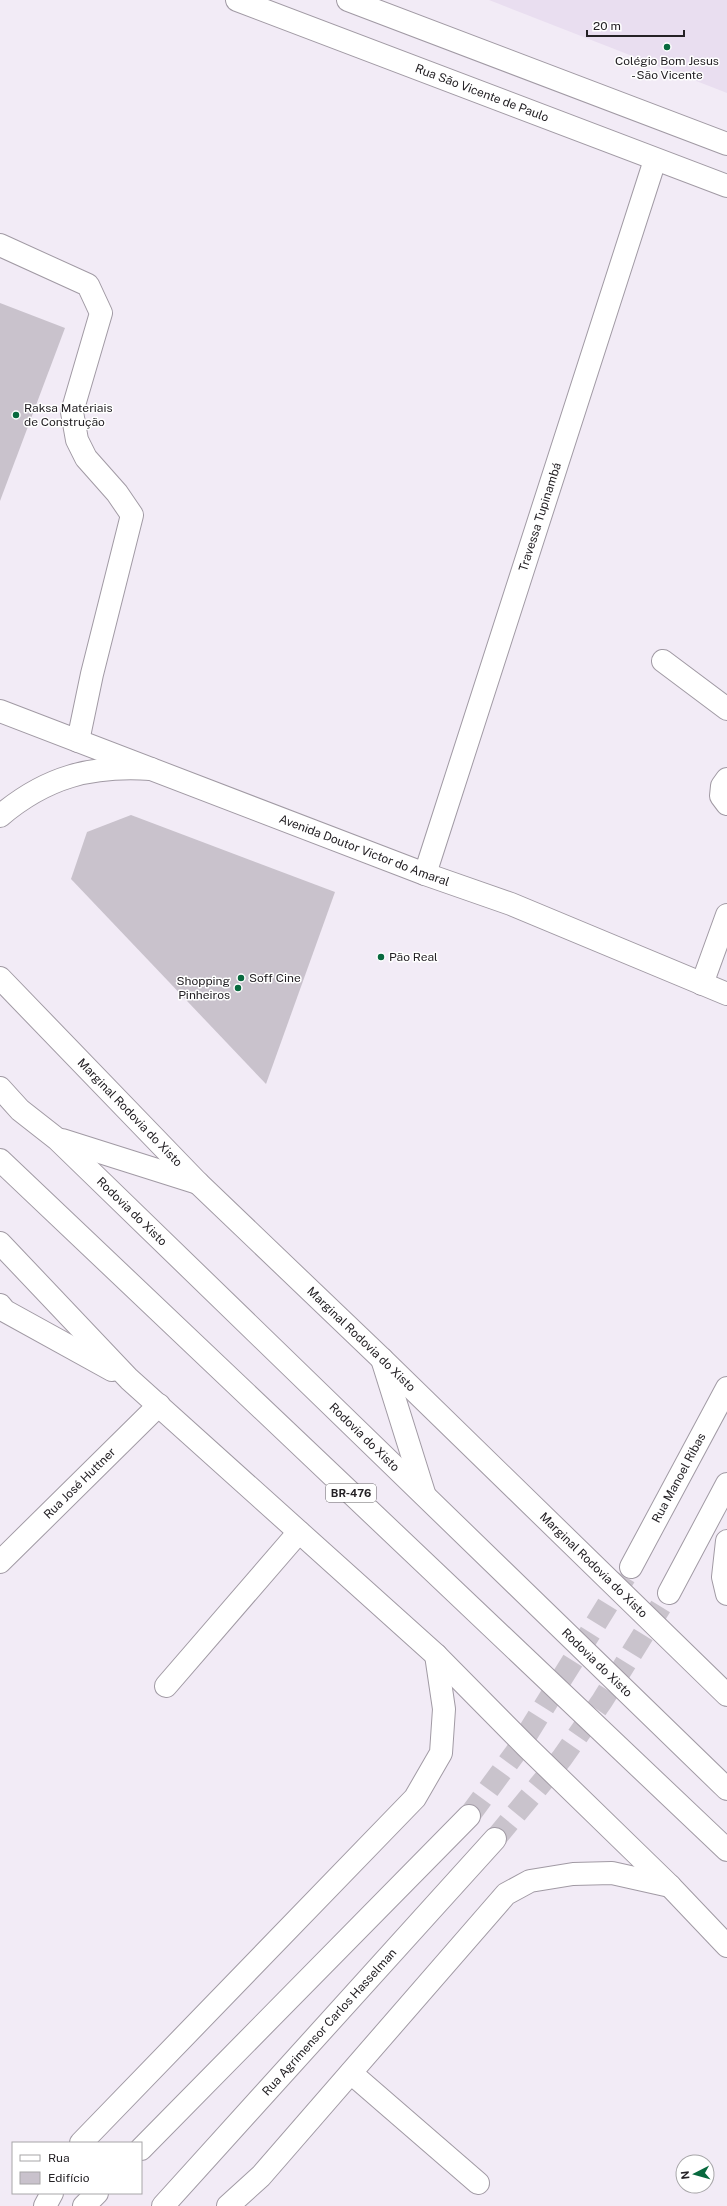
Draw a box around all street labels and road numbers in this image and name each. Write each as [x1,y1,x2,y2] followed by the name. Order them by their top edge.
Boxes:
[413,61,551,125] street label: Rua São Vicente de Paulo
[516,461,564,573] street label: Travessa Tupinambá
[277,812,452,889] street label: Avenida Doutor Victor do Amaral
[75,1056,185,1170] street label: Marginal Rodovia do Xisto
[94,1174,170,1249] street label: Rodovia do Xisto
[304,1284,418,1395] street label: Marginal Rodovia do Xisto
[326,1400,403,1475] street label: Rodovia do Xisto
[649,1431,708,1525] street label: Rua Manoel Ribas
[41,1445,119,1522] street label: Rua José Huttner
[326,1484,376,1502] road number: BR-476
[537,1510,650,1621] street label: Marginal Rodovia do Xisto
[559,1626,635,1700] street label: Rodovia do Xisto
[259,1946,400,2099] street label: Rua Agrimensor Carlos Hasselman

